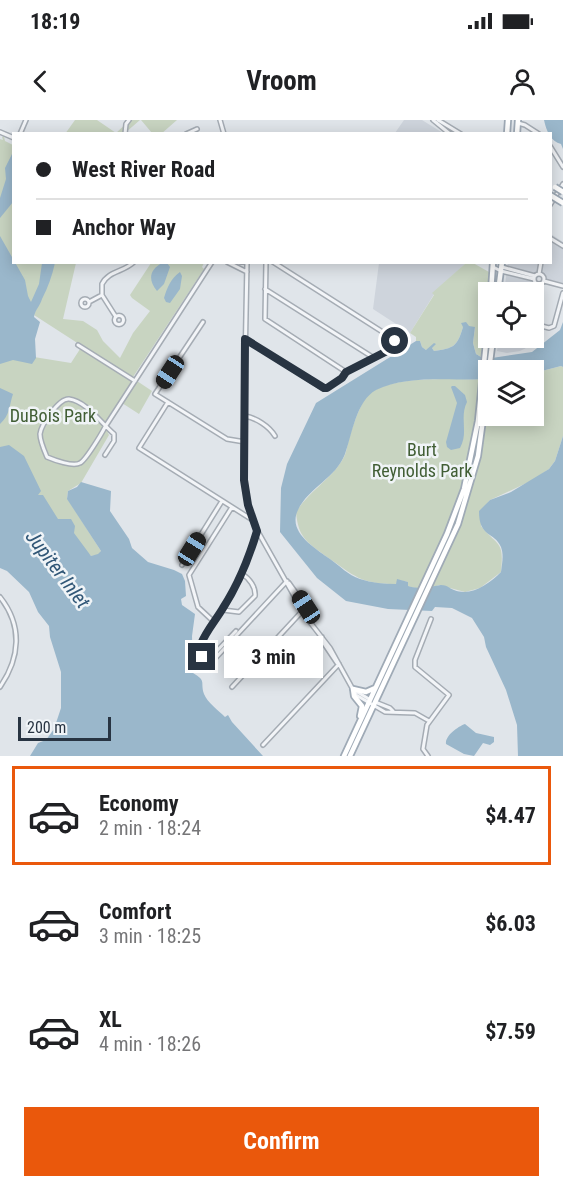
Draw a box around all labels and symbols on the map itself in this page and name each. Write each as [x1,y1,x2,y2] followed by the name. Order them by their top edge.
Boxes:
[381,327,408,354] route start
[153,352,187,392] car
[10,405,96,426] park label: DuBois Park
[372,439,472,481] park label: Burt Reynolds Park
[21,525,95,613] water label: Jupiter Inlet
[175,529,209,569] car
[289,587,323,627] car
[223,636,322,678] callout: 3 min
[188,643,215,670] route end
[18,714,111,742] scale bar

